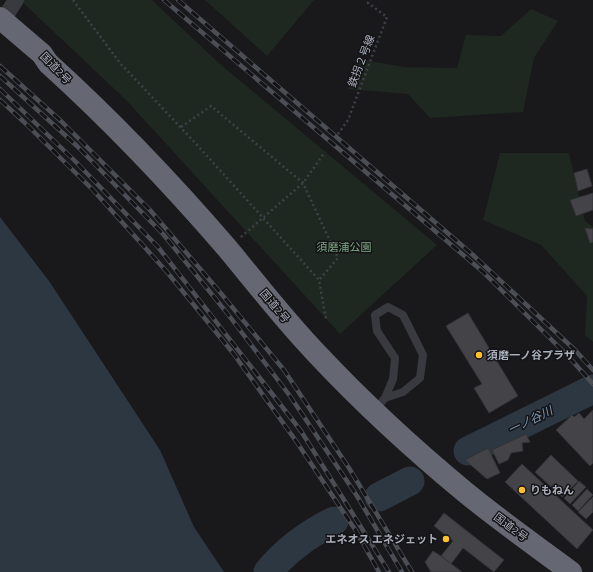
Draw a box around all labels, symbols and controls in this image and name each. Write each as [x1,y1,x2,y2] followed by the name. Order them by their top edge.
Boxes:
[344,32,378,90] street label: 鉄拐２号線
[37,48,75,88] street label: 国道2号
[317,239,372,255] park label: 須磨浦公園
[256,286,294,326] street label: 国道2号
[487,347,575,363] place label: 須磨一ノ谷プラザ
[474,350,484,360] marker: 須磨一ノ谷プラザ
[504,400,558,439] water label: 一ノ谷川
[530,482,574,498] place label: りもねん
[517,485,527,495] marker: りもねん
[491,509,531,545] street label: 国道2号
[326,531,438,547] place label: エネオス エネジェット
[441,534,451,544] marker: エネオス エネジェット

